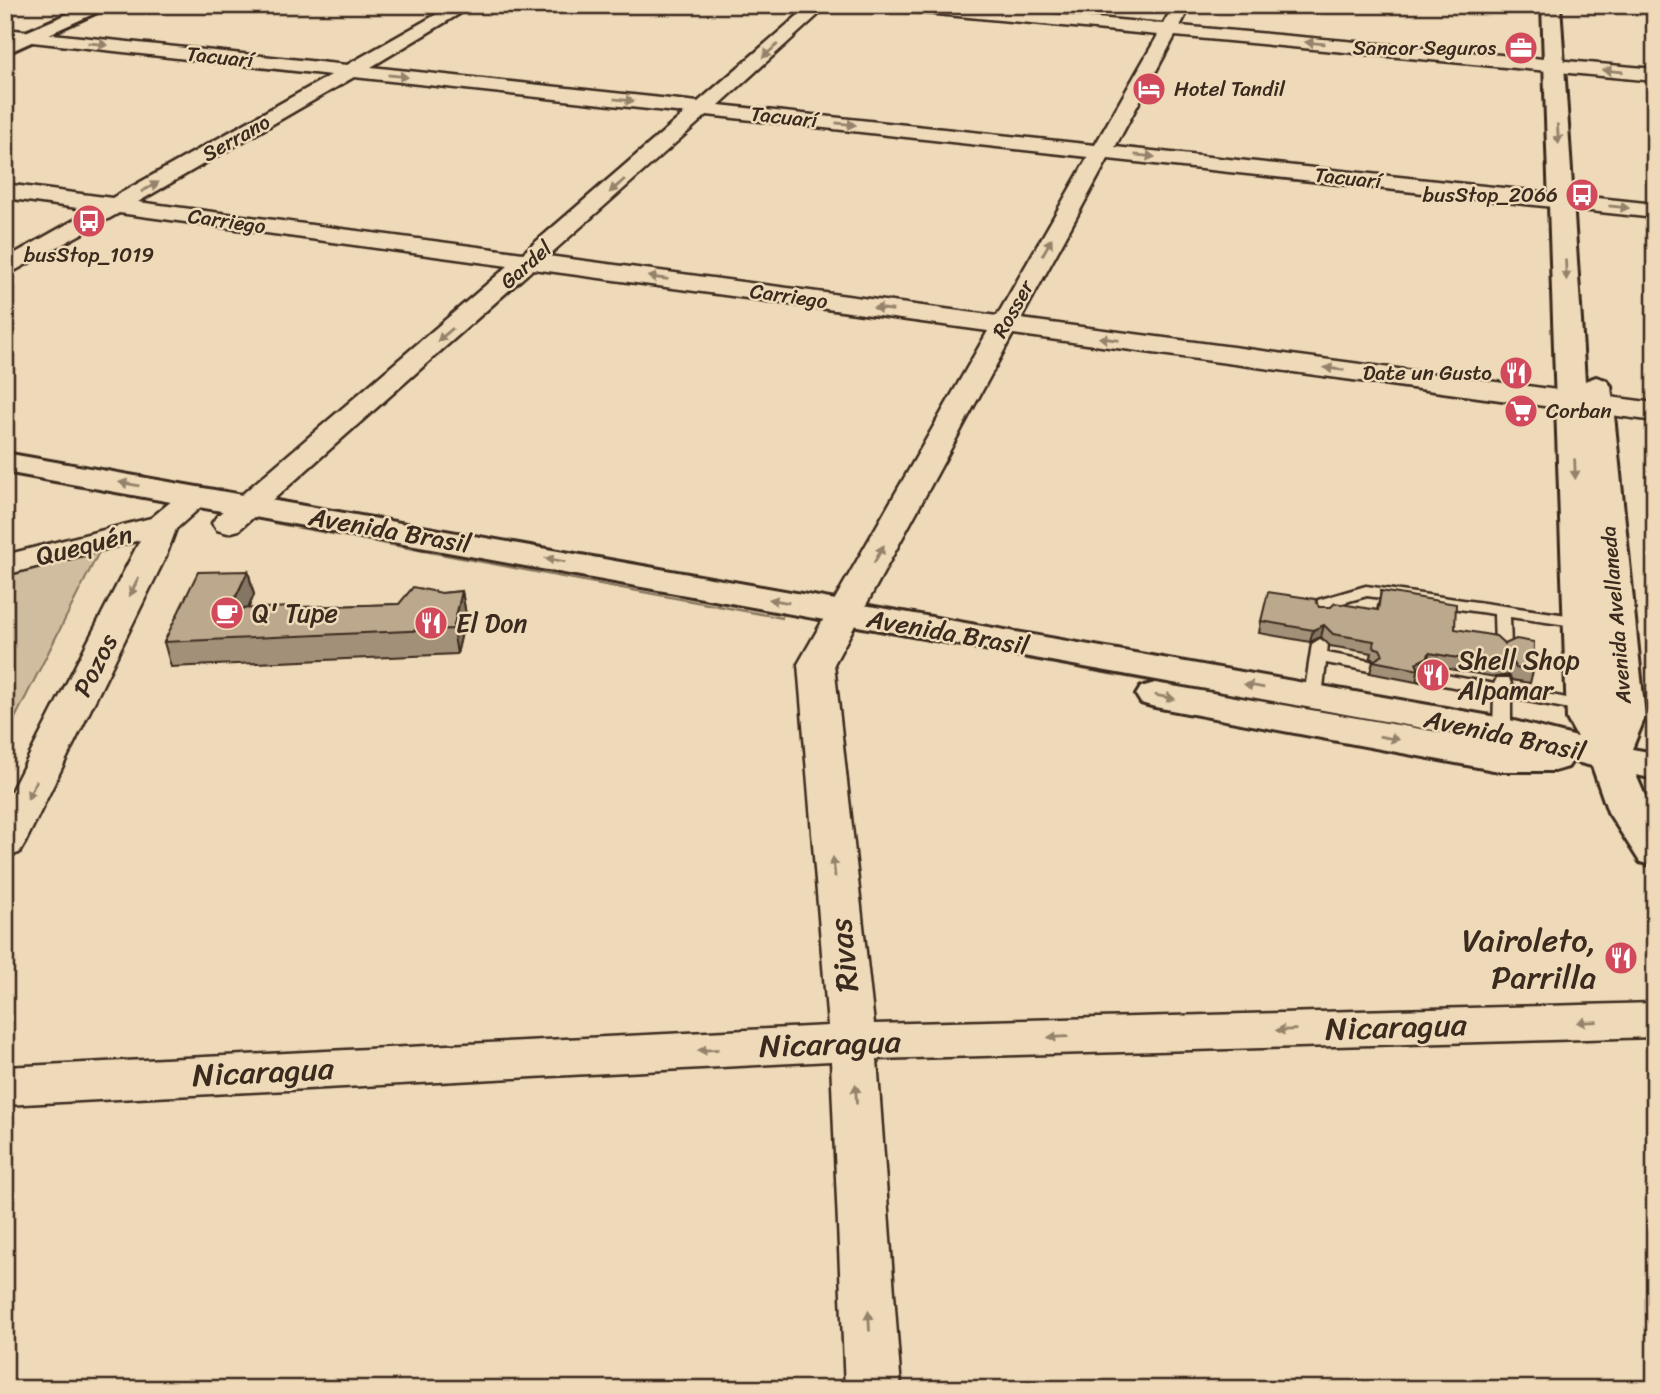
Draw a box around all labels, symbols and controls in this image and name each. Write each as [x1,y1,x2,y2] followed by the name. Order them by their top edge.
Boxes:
[1353,29,1496,67] place label: Sancor Seguros
[1502,29,1540,67] office icon: Sancor Seguros
[185,35,257,80] street label: Tacuarí
[1304,38,1326,49] one-way arrow
[87,39,109,50] one-way arrow
[761,43,779,59] one-way arrow
[1602,65,1624,76] one-way arrow
[387,70,409,81] one-way arrow
[1130,70,1168,108] hotel icon: Hotel Tandil
[1174,70,1286,108] place label: Hotel Tandil
[613,95,635,106] one-way arrow
[749,95,821,140] street label: Tacuarí
[195,104,277,172] street label: Serrano
[835,119,857,130] one-way arrow
[1553,123,1564,145] one-way arrow
[1135,151,1157,162] one-way arrow
[1313,156,1385,201] street label: Tacuarí
[1422,176,1558,214] place label: busStop_2066
[1563,176,1601,214] bus stop icon: busStop_2066
[608,178,626,194] one-way arrow
[140,181,159,193] one-way arrow
[186,197,269,245] street label: Carriego
[70,202,108,240] bus stop icon: busStop_1019
[1608,202,1630,213] one-way arrow
[491,230,562,299] street label: Gardel
[24,236,154,274] place label: busStop_1019
[1041,237,1053,257] one-way arrow
[1560,259,1571,281] one-way arrow
[981,271,1045,345] street label: Rosser
[748,272,831,320] street label: Carriego
[647,273,669,284] one-way arrow
[872,303,894,314] one-way arrow
[436,327,454,343] one-way arrow
[1098,333,1120,344] one-way arrow
[1363,354,1492,392] place label: Date un Gusto
[1497,354,1535,392] restaurant icon: Date un Gusto
[1323,363,1345,374] one-way arrow
[1502,392,1540,430] supermarket icon: Corban
[1546,392,1612,430] place label: Corban
[1569,458,1580,480] one-way arrow
[118,478,140,489] one-way arrow
[304,493,475,567] street label: Avenida Brasil
[31,511,137,579] street label: Quequén
[1589,524,1643,707] street label: Avenida Avellaneda
[872,543,884,563] one-way arrow
[544,555,566,566] one-way arrow
[129,577,140,597] one-way arrow
[252,590,338,636] place label: Q' Tupe
[208,594,246,632] cafe icon: Q' Tupe
[768,595,790,606] one-way arrow
[862,595,1033,669] street label: Avenida Brasil
[456,600,527,646] place label: El Don
[412,604,450,642] restaurant icon: El Don
[59,625,131,705] street label: Pozos
[1457,637,1580,713] place label: Shell Shop Alpamar
[1414,656,1452,694] restaurant icon: Shell Shop Alpamar
[1243,680,1265,691] one-way arrow
[1154,692,1176,703] one-way arrow
[1419,695,1591,775] street label: Avenida Brasil
[1378,733,1400,744] one-way arrow
[27,780,38,800] one-way arrow
[829,856,840,878] one-way arrow
[1462,912,1596,1006] place label: Vairoleto, Parrilla
[812,915,876,995] street label: Rivas
[1602,939,1640,977] restaurant icon: Vairoleto, Parrilla
[1324,996,1469,1058] street label: Nicaragua
[758,1013,903,1075] street label: Nicaragua
[1575,1016,1597,1028] one-way arrow
[1274,1025,1296,1036] one-way arrow
[1047,1031,1069,1042] one-way arrow
[191,1040,336,1104] street label: Nicaragua
[697,1044,719,1055] one-way arrow
[850,1082,861,1104] one-way arrow
[864,1309,875,1331] one-way arrow

